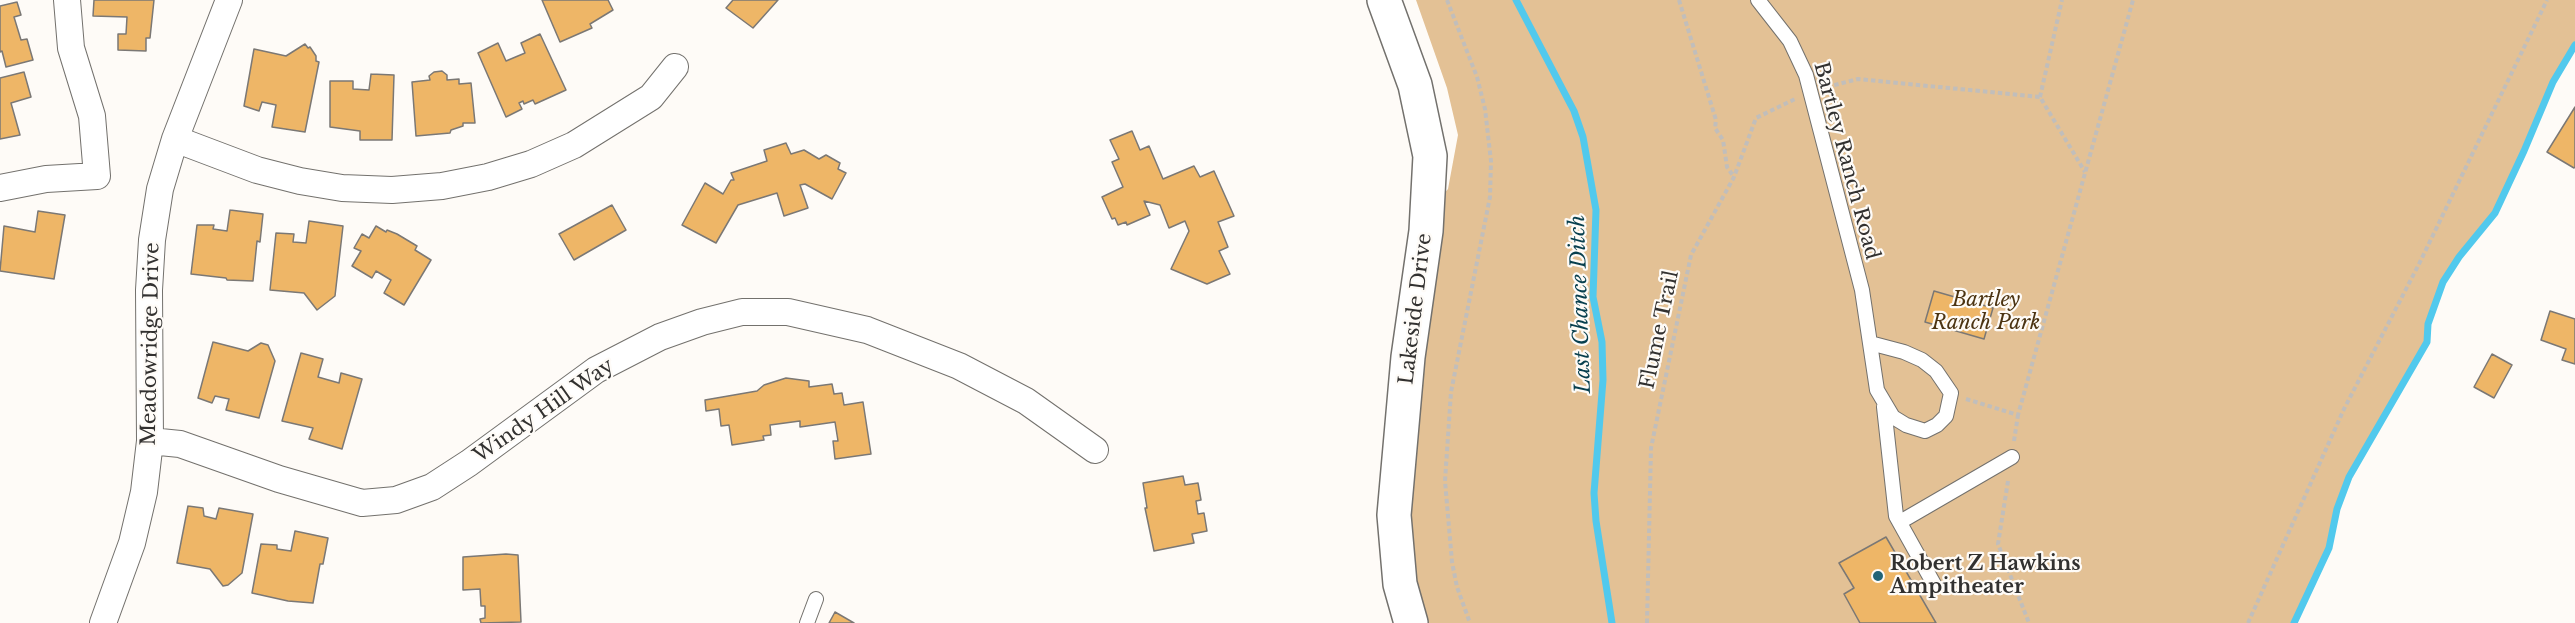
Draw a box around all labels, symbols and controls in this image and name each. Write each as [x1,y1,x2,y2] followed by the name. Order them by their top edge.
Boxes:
[1808,59,1884,263] street label: Bartley Ranch Road
[1565,214,1597,394] water label: Last Chance Ditch
[1395,232,1437,386] street label: Lakeside Drive
[137,242,165,446] street label: Meadowridge Drive
[1636,269,1684,391] street label: Flume Trail
[1932,288,2040,335] park label: Bartley Ranch Park
[469,354,619,468] street label: Windy Hill Way
[1890,552,2081,599] place label: Robert Z Hawkins Ampitheater
[1871,569,1885,583] marker: Robert Z Hawkins Ampitheater

